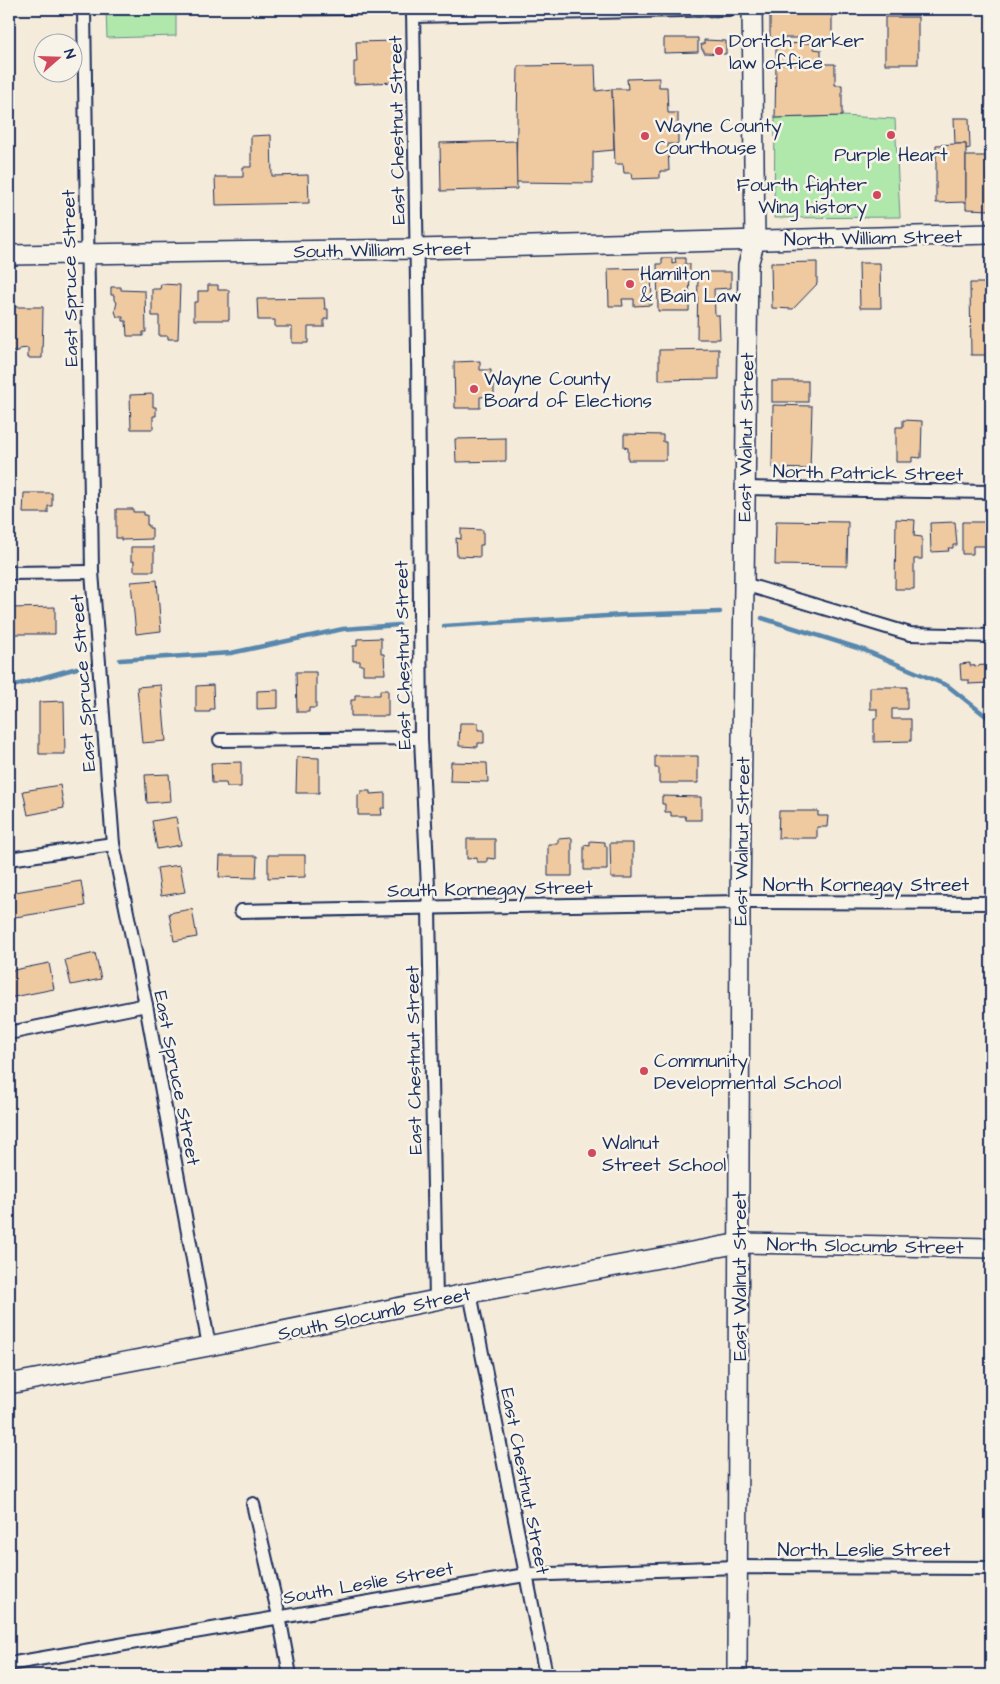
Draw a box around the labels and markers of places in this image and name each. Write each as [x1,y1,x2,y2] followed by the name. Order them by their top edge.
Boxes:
[729,28,864,77] place label: Dortch Parker law office
[713,45,725,57] marker: Dortch Parker law office
[655,113,782,162] place label: Wayne County Courthouse
[885,129,897,141] marker: Purple Heart
[639,130,651,142] marker: Wayne County Courthouse
[834,142,948,169] place label: Purple Heart
[737,172,868,222] place label: Fourth fighter Wing history
[871,189,883,201] marker: Fourth fighter Wing history
[640,261,742,310] place label: Hamilton & Bain Law
[624,278,636,290] marker: Hamilton & Bain Law
[484,366,652,415] place label: Wayne County Board of Elections
[468,383,480,395] marker: Wayne County Board of Elections
[654,1048,842,1097] place label: Community Developmental School
[638,1065,650,1077] marker: Community Developmental School
[602,1130,726,1179] place label: Walnut Street School
[586,1147,598,1159] marker: Walnut Street School

